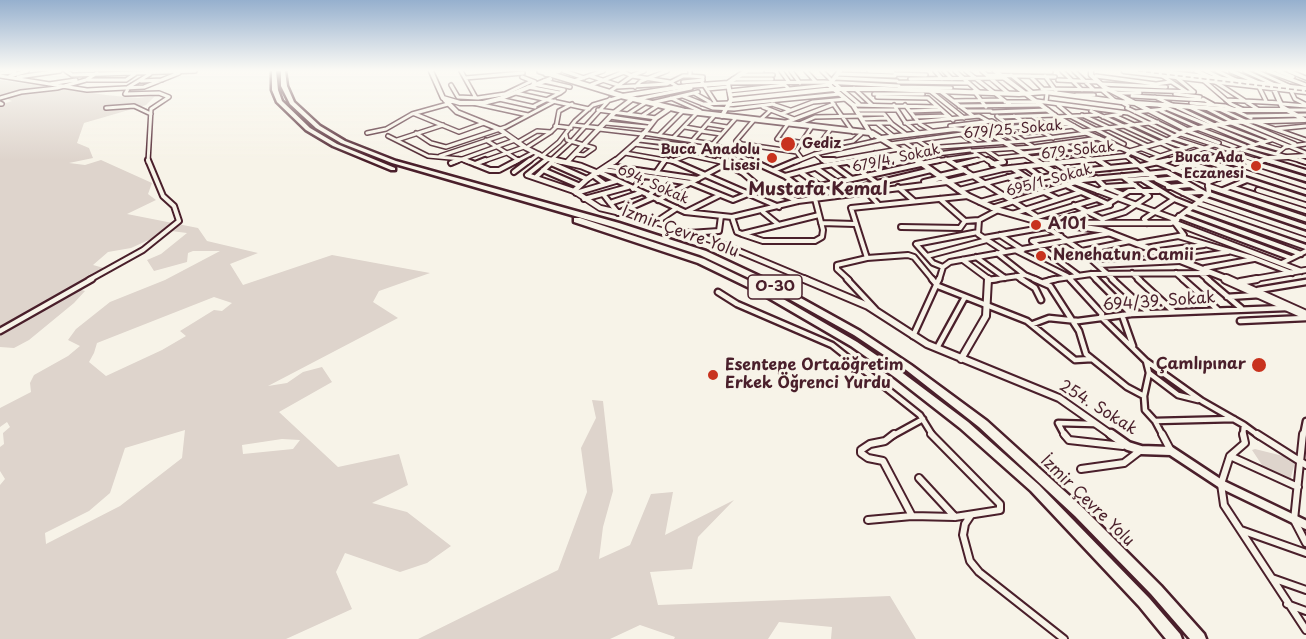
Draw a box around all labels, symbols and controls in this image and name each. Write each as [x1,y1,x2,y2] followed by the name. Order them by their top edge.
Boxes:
[963,117,1063,143] street label: 679/25. Sokak
[779,135,797,153] marker: Gediz
[802,136,841,152] place label: Gediz
[1040,139,1116,163] street label: 679. Sokak
[850,141,942,177] street label: 679/4. Sokak
[660,142,760,174] place label: Buca Anadolu Lisesi
[1174,150,1244,182] place label: Buca Ada Eczanesi
[765,151,779,165] marker: Buca Anadolu Lisesi
[1249,159,1263,173] marker: Buca Ada Eczanesi
[1004,161,1094,201] street label: 695/1. Sokak
[615,162,691,208] street label: 694. Sokak
[748,179,888,201] district label: Mustafa Kemal
[619,202,741,262] street label: İzmir Çevre Yolu
[1048,215,1086,235] place label: A101
[1029,218,1043,232] marker: A101
[1053,246,1194,266] place label: Nenehatun Camii
[1034,249,1048,263] marker: Nenehatun Camii
[748,275,802,299] road number: O-30
[1102,288,1216,316] street label: 694/39. Sokak
[1156,355,1246,375] place label: Çamlıpınar
[725,356,903,394] place label: Esentepe Ortaöğretim Erkek Öğrenci Yurdu
[1250,356,1268,374] marker: Çamlıpınar
[706,368,720,382] marker: Esentepe Ortaöğretim Erkek Öğrenci Yurdu
[1056,377,1140,439] street label: 254. Sokak
[1036,451,1138,551] street label: İzmir Çevre Yolu

